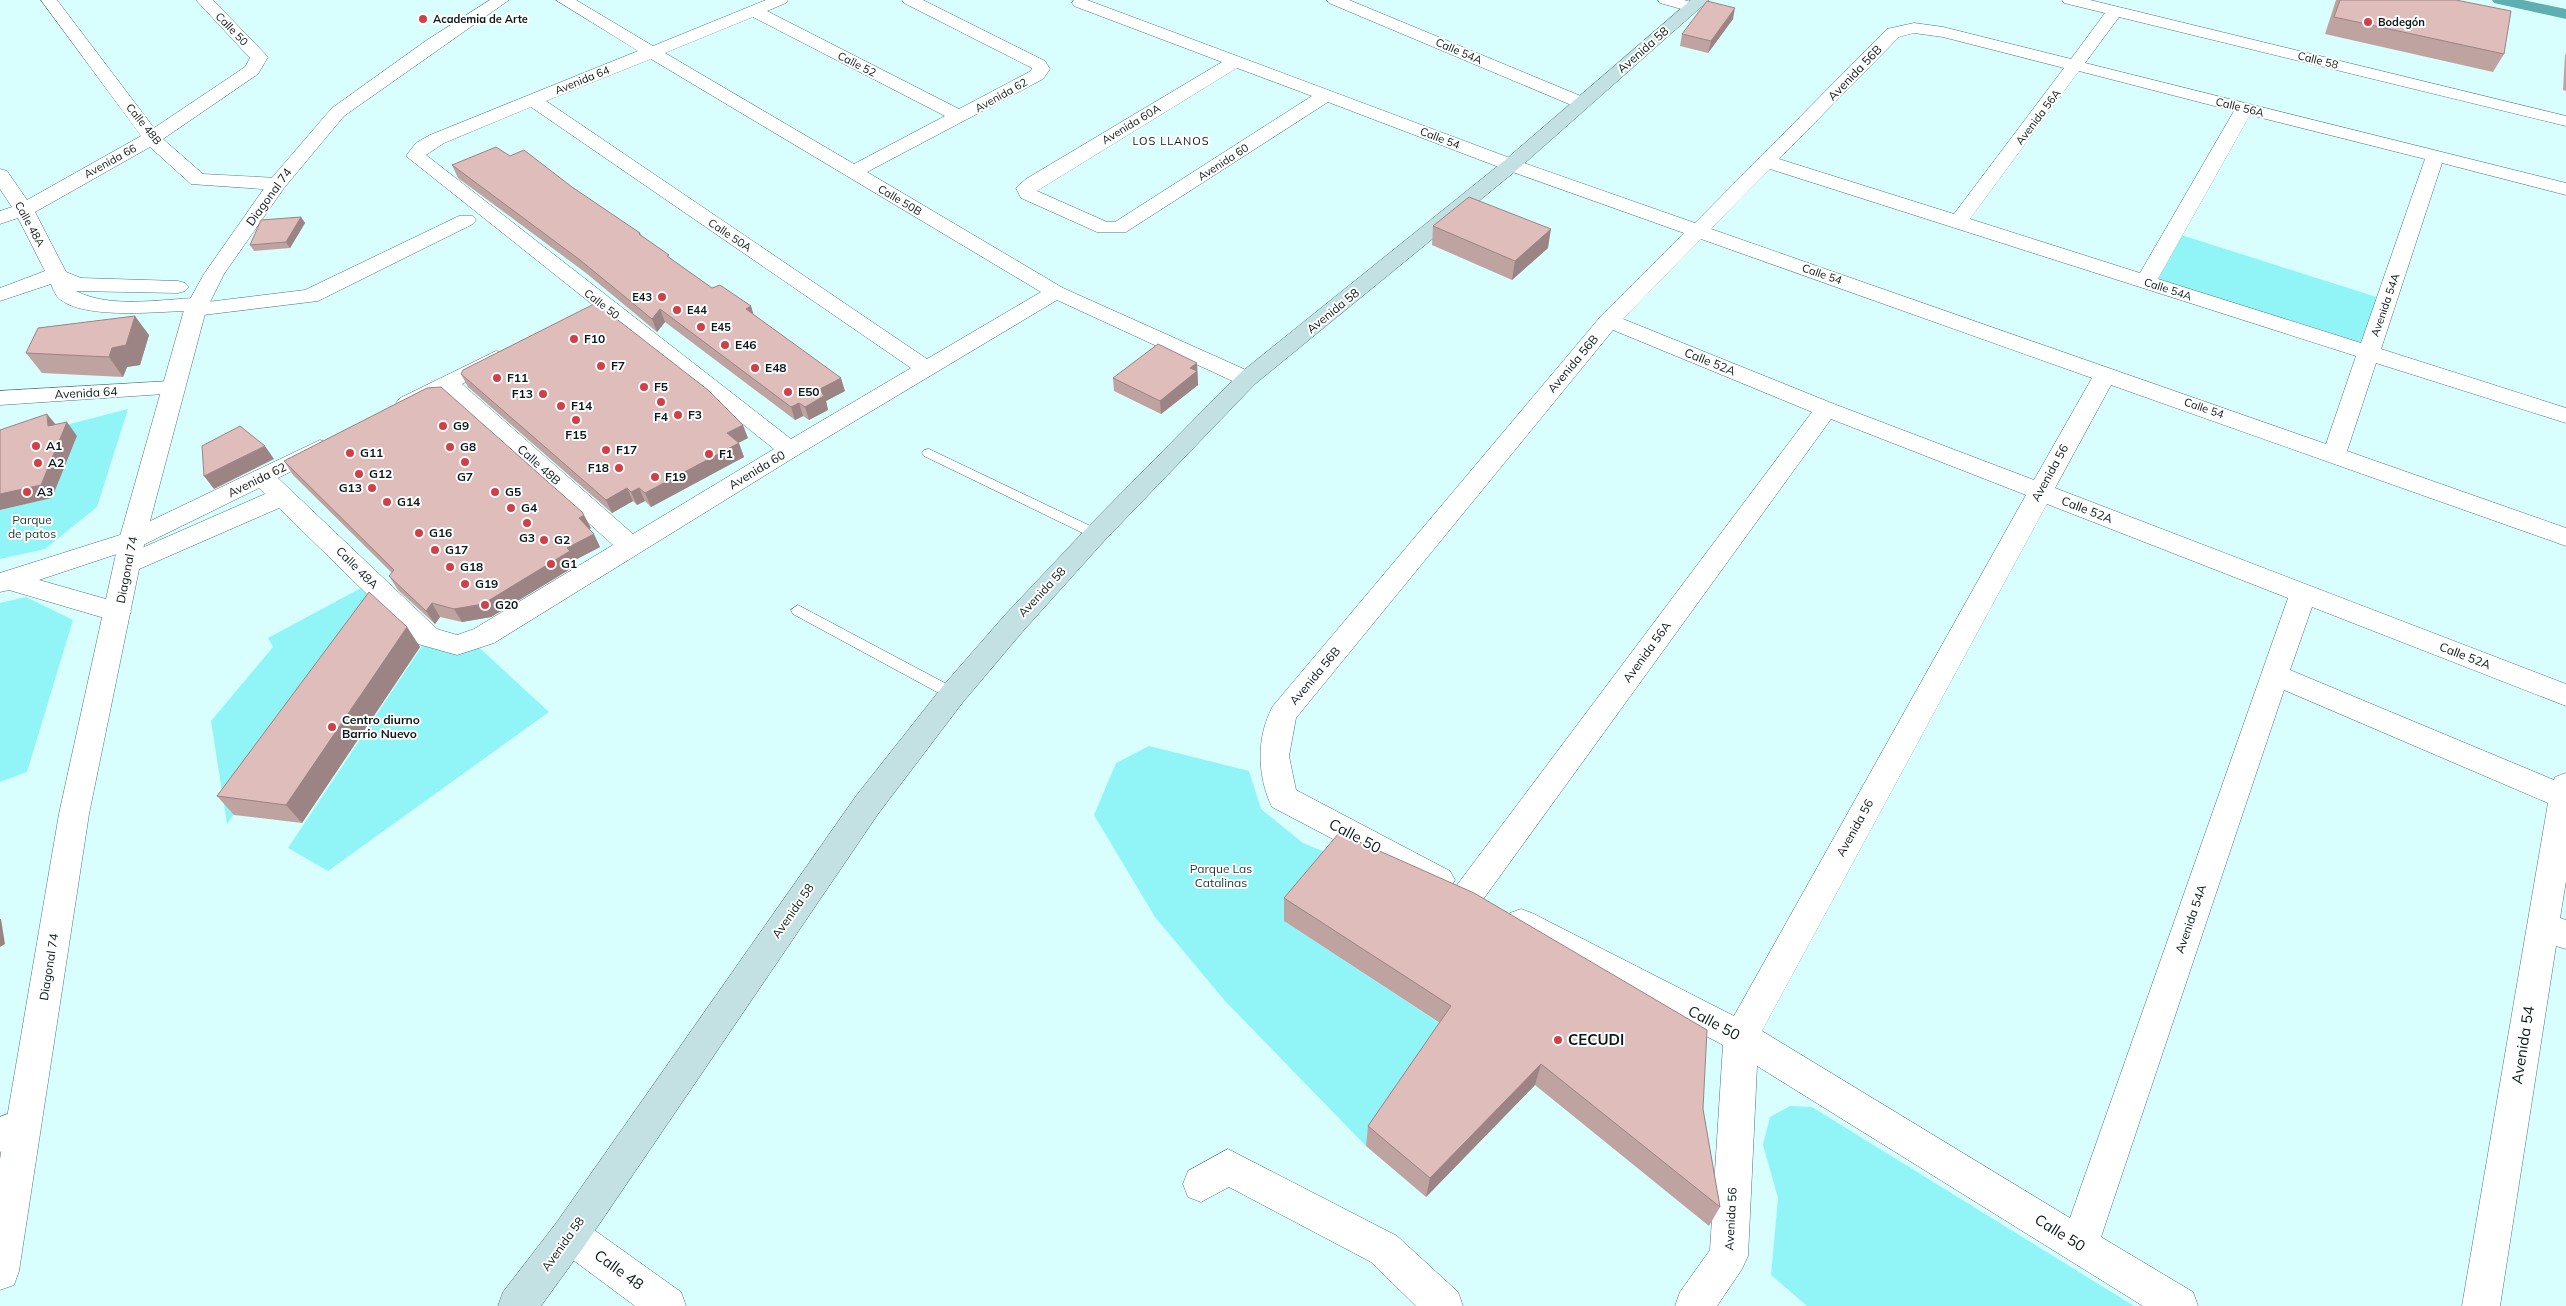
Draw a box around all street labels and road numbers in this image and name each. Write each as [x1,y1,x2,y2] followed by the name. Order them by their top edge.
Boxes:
[213,9,252,49] street label: Calle 50
[1614,23,1671,76] street label: Avenida 58
[1434,35,1484,67] street label: Calle 54A
[1824,42,1885,104] street label: Avenida 56B
[835,48,879,80] street label: Calle 52
[2296,48,2340,72] street label: Calle 58
[553,63,612,97] street label: Avenida 64
[972,75,1030,115] street label: Avenida 62
[2013,86,2063,148] street label: Avenida 56A
[2214,94,2266,120] street label: Calle 56A
[123,101,165,147] street label: Calle 48B
[1099,101,1163,147] street label: Avenida 60A
[1418,124,1462,152] street label: Calle 54
[1195,140,1251,184] street label: Avenida 60
[81,141,139,181] street label: Avenida 66
[243,165,295,229] street label: Diagonal 74
[876,181,924,219] street label: Calle 50B
[12,199,48,249] street label: Calle 48A
[706,215,754,255] street label: Calle 50A
[1800,261,1844,287] street label: Calle 54
[2368,272,2402,338] street label: Avenida 54A
[2142,275,2194,303] street label: Calle 54A
[1303,285,1362,336] street label: Avenida 58
[581,286,623,322] street label: Calle 50
[1544,332,1601,396] street label: Avenida 56B
[1682,345,1738,379] street label: Calle 52A
[54,383,118,402] street label: Avenida 64
[2182,395,2226,421] street label: Calle 54
[515,441,564,488] street label: Calle 48B
[2028,442,2071,504] street label: Avenida 56
[726,447,788,492] street label: Avenida 60
[225,459,288,500] street label: Avenida 62
[2059,493,2115,526] street label: Calle 52A
[113,535,140,605] street label: Diagonal 74
[333,543,382,592] street label: Calle 48A
[1015,563,1069,620] street label: Avenida 58
[1619,618,1674,685] street label: Avenida 56A
[2437,639,2493,672] street label: Calle 52A
[1286,644,1343,708] street label: Avenida 56B
[1833,797,1876,859] street label: Avenida 56
[1326,814,1385,857] street label: Calle 50
[768,881,817,941] street label: Avenida 58
[2172,882,2209,955] street label: Avenida 54A
[36,932,61,1002] street label: Diagonal 74
[1685,1001,1744,1044] street label: Calle 50
[2507,1004,2538,1085] street label: Avenida 54
[1721,1187,1740,1251] street label: Avenida 56
[2031,1210,2089,1256] street label: Calle 50
[538,1214,587,1274] street label: Avenida 58
[591,1245,648,1294] street label: Calle 48

